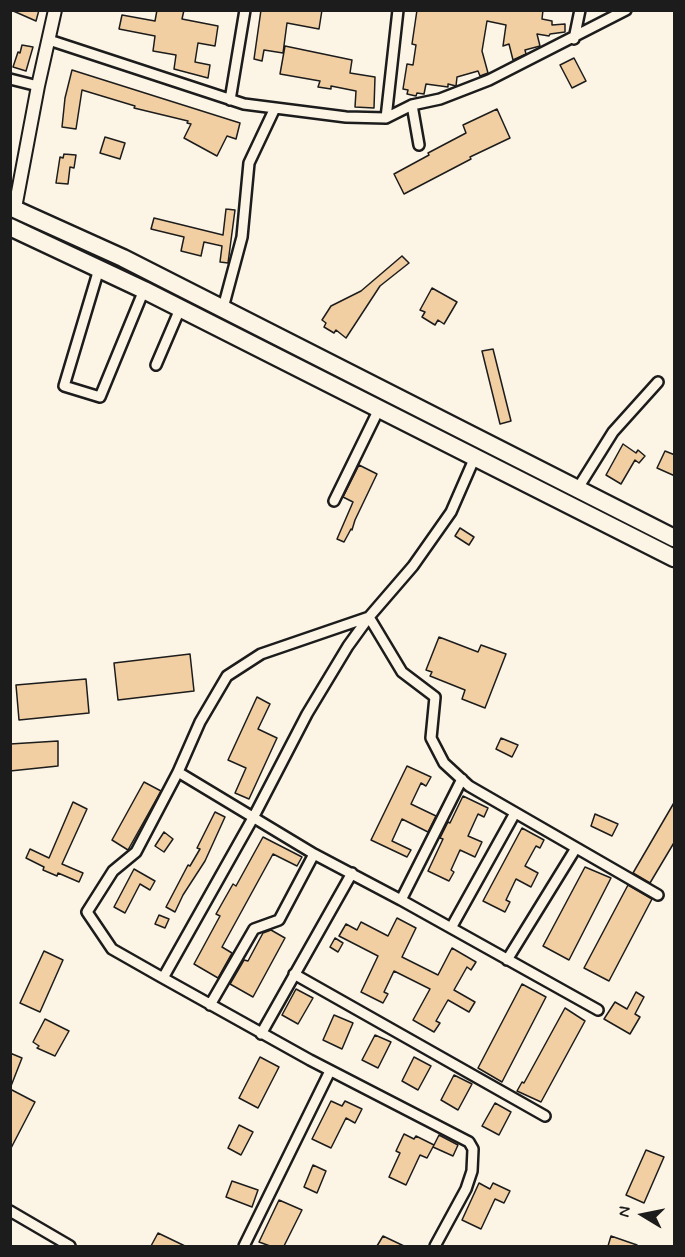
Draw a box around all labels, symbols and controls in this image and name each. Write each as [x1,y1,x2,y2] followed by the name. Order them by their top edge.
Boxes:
[613,1185,673,1245] north arrow
[614,1205,636,1219] text: N

